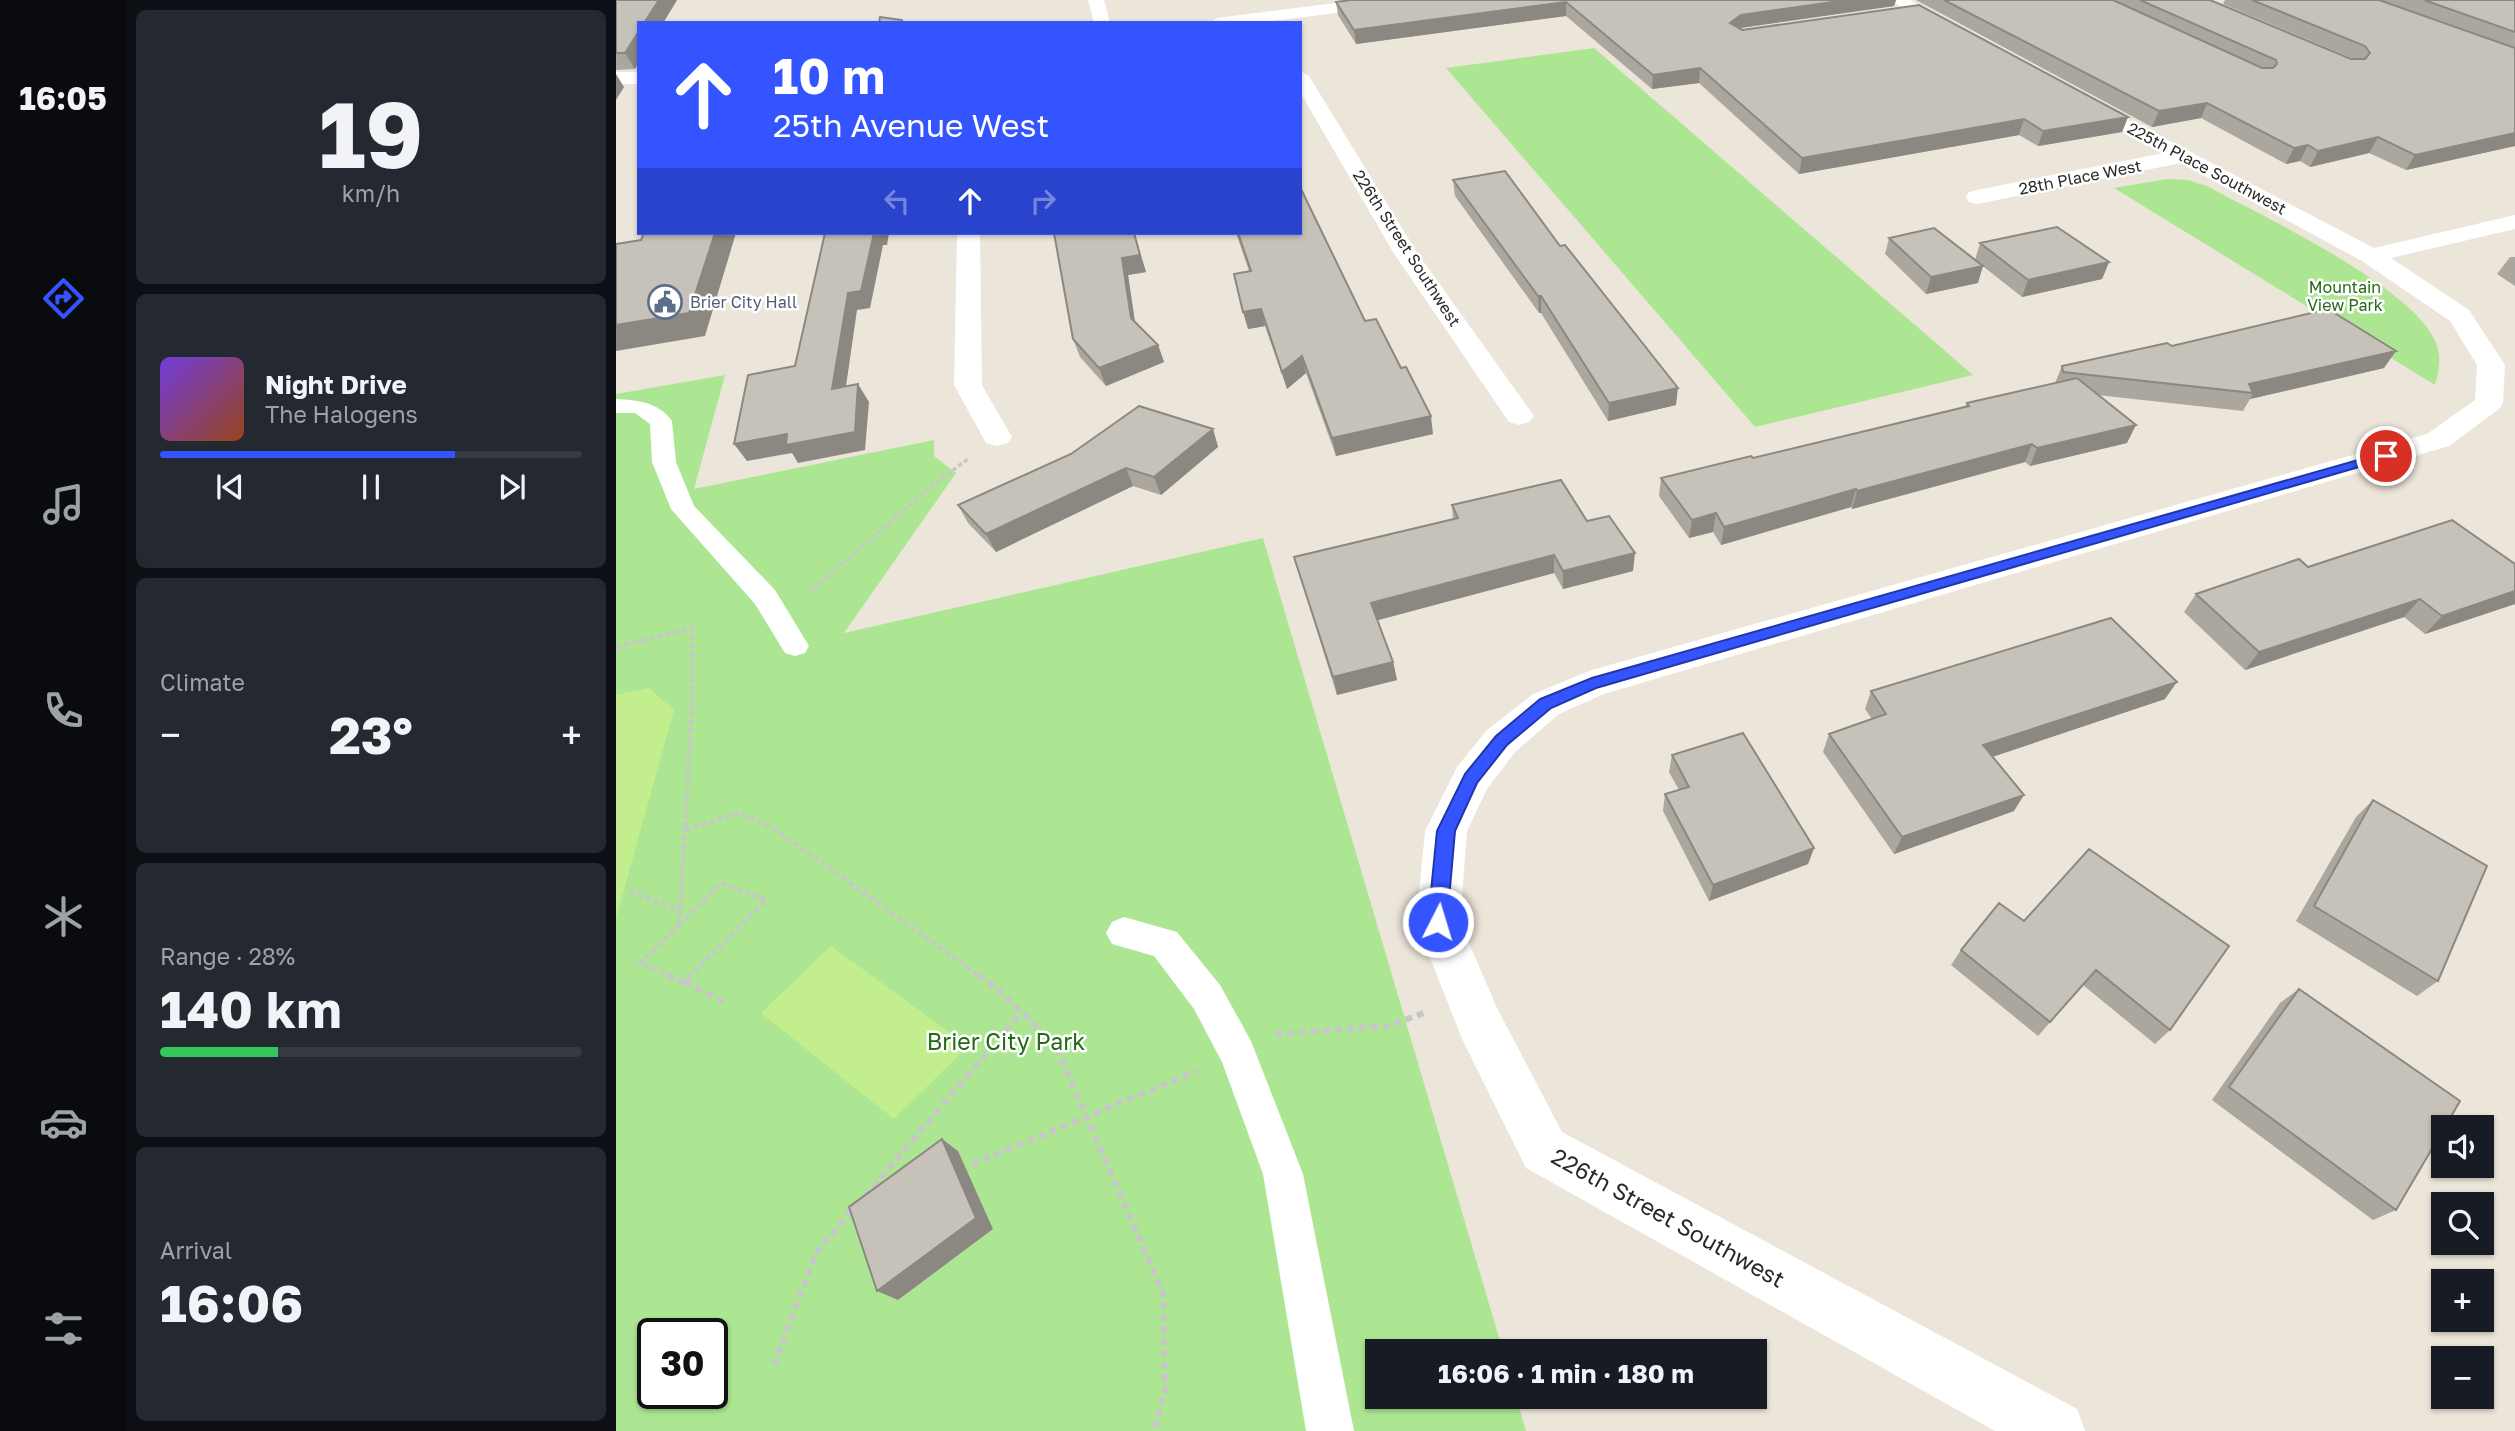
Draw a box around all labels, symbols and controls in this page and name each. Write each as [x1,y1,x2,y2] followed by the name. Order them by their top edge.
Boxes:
[773,46,885,105] text: 10 m
[658,49,749,140] icon: ahead
[19,79,107,117] text: 16:05
[319,79,423,188] text: 19
[773,106,1049,144] text: 25th Avenue West
[2124,118,2290,218] street label: 225th Place Southwest
[2017,155,2143,199] street label: 28th Place West
[1349,166,1465,330] street label: 226th Street Southwest
[342,179,400,207] text: km/h
[878,182,916,220] icon: left
[951,182,989,220] icon: ahead
[1024,182,1062,220] icon: right
[39,274,88,323] icon: directions
[2307,277,2383,315] park label: Mountain View Park
[646,283,684,321] public building icon: Brier City Hall
[690,292,797,312] place label: Brier City Hall
[265,369,407,400] text: Night Drive
[265,400,418,428] text: The Halogens
[2356,426,2416,486] pin
[2367,437,2405,475] icon: arrive
[211,468,249,506] icon: previous
[352,468,390,506] icon: pause
[493,468,531,506] icon: next
[39,480,88,529] icon: music
[160,668,245,696] text: Climate
[39,686,88,735] icon: phone
[329,703,413,765] text: 23°
[160,712,181,757] text: −
[561,712,582,757] text: +
[1401,885,1475,959] position arrow
[39,892,88,941] icon: climate
[160,942,295,970] text: Range · 28%
[160,977,342,1039] text: 140 km
[927,1027,1085,1055] park label: Brier City Park
[39,1098,88,1147] icon: car
[2431,1115,2494,1409] map controls
[2431,1115,2494,1178] button: sound
[1547,1141,1790,1293] street label: 226th Street Southwest
[2431,1192,2494,1255] button: search
[160,1236,232,1264] text: Arrival
[2431,1269,2494,1332] button: +
[160,1271,303,1333] text: 16:06
[39,1304,88,1353] icon: filters
[637,1318,728,1409] speed limit sign: 30
[2431,1346,2494,1409] button: −
[1438,1358,1694,1389] text: 16:06 · 1 min · 180 m

